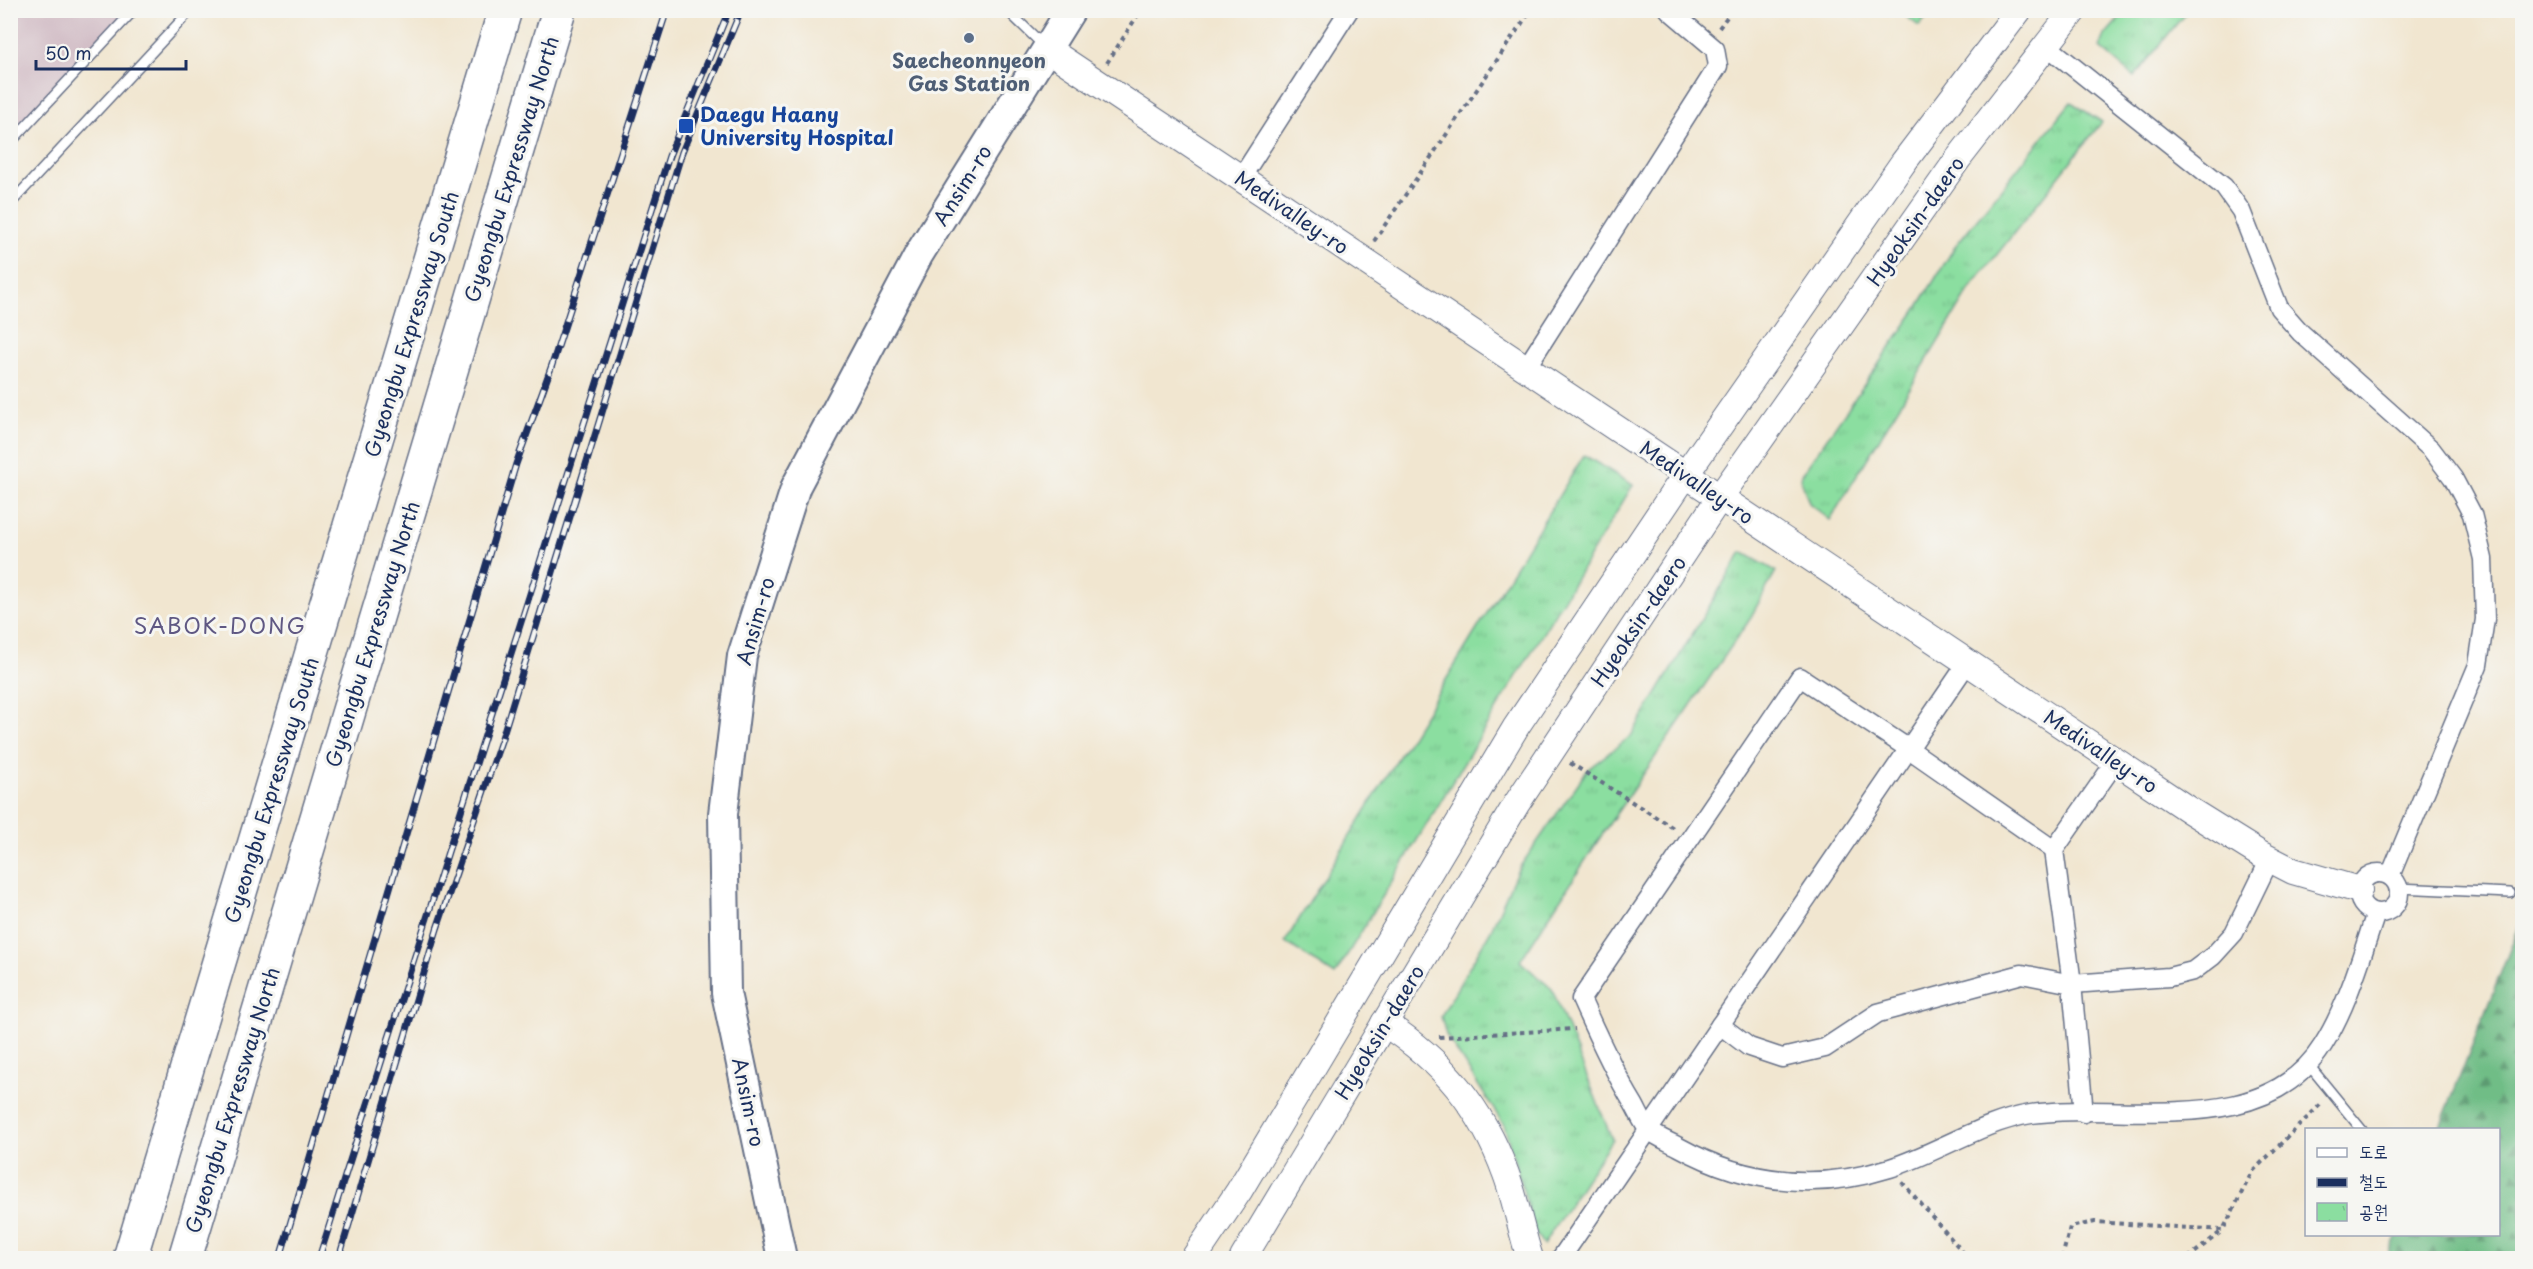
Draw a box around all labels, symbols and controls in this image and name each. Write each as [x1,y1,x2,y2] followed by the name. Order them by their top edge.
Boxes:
[962,31,976,45] marker: Saecheonnyeon Gas Station
[456,32,566,306] street label: Gyeongbu Expressway North
[36,33,186,71] scale bar
[45,39,92,66] text: 50 m
[892,45,1046,98] place label: Saecheonnyeon Gas Station
[700,99,894,152] place label: Daegu Haany University Hospital
[677,117,695,135] marker: Daegu Haany University Hospital
[925,139,999,231] street label: Ansim-ro
[1859,150,1971,292] street label: Hyeoksin-daero
[1229,163,1355,261] street label: Medivalley-ro
[356,187,466,461] street label: Gyeongbu Expressway South
[1634,433,1760,531] street label: Medivalley-ro
[317,497,427,771] street label: Gyeongbu Expressway North
[1583,549,1693,693] street label: Hyeoksin-daero
[728,573,782,669] street label: Ansim-ro
[134,608,306,641] district label: SABOK-DONG
[216,653,326,927] street label: Gyeongbu Expressway South
[2038,702,2164,800] street label: Medivalley-ro
[1327,959,1431,1105] street label: Hyeoksin-daero
[177,963,287,1237] street label: Gyeongbu Expressway North
[725,1055,773,1149] street label: Ansim-ro
[2305,1128,2500,1236] legend
[2359,1137,2388,1164] text: 도로
[2359,1167,2388,1194] text: 철도
[2359,1197,2388,1224] text: 공원

